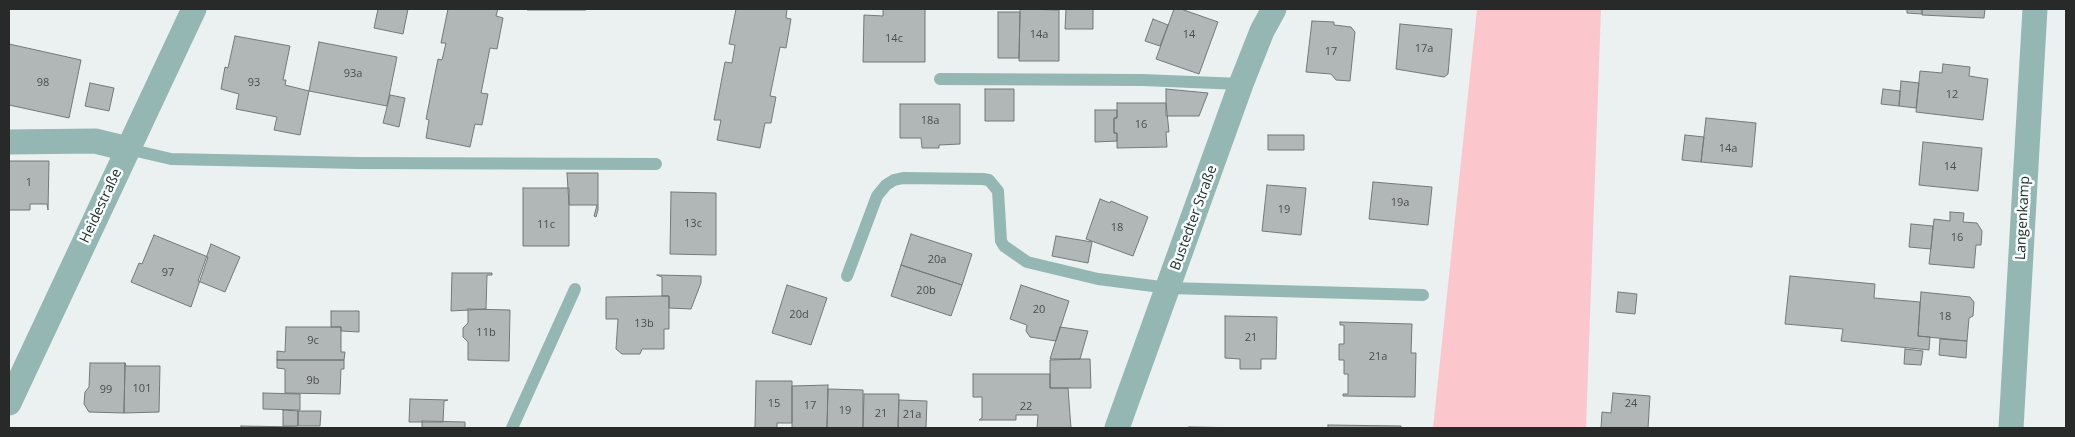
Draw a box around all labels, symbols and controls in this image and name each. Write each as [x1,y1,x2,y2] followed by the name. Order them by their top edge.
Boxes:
[1030,28,1048,42] house number: 14a
[1183,28,1195,42] house number: 14
[885,32,903,46] house number: 14c
[1415,42,1433,56] house number: 17a
[1325,45,1337,59] house number: 17
[344,67,362,81] house number: 93a
[37,76,49,90] house number: 98
[248,76,260,90] house number: 93
[1946,88,1958,102] house number: 12
[921,114,939,128] house number: 18a
[1135,118,1147,132] house number: 16
[1719,142,1737,156] house number: 14a
[1944,160,1956,174] house number: 14
[1167,163,1221,273] street label: Bustedter Straße
[77,166,125,246] street label: Heidestraße
[2012,175,2034,261] street label: Langenkamp
[26,176,32,190] house number: 1
[1391,196,1409,210] house number: 19a
[1278,203,1290,217] house number: 19
[684,217,702,231] house number: 13c
[537,218,555,232] house number: 11c
[1111,221,1123,235] house number: 18
[1951,231,1963,245] house number: 16
[928,253,946,267] house number: 20a
[162,266,174,280] house number: 97
[916,284,936,298] house number: 20b
[1033,303,1045,317] house number: 20
[789,308,809,322] house number: 20d
[1939,310,1951,324] house number: 18
[634,317,654,331] house number: 13b
[476,326,496,340] house number: 11b
[1245,331,1257,345] house number: 21
[307,334,319,348] house number: 9c
[1369,350,1387,364] house number: 21a
[306,374,320,388] house number: 9b
[133,382,151,396] house number: 101
[100,383,112,397] house number: 99
[768,397,780,411] house number: 15
[1625,397,1637,411] house number: 24
[804,399,816,413] house number: 17
[1020,400,1032,414] house number: 22
[839,404,851,418] house number: 19
[875,407,887,421] house number: 21
[903,408,921,422] house number: 21a

